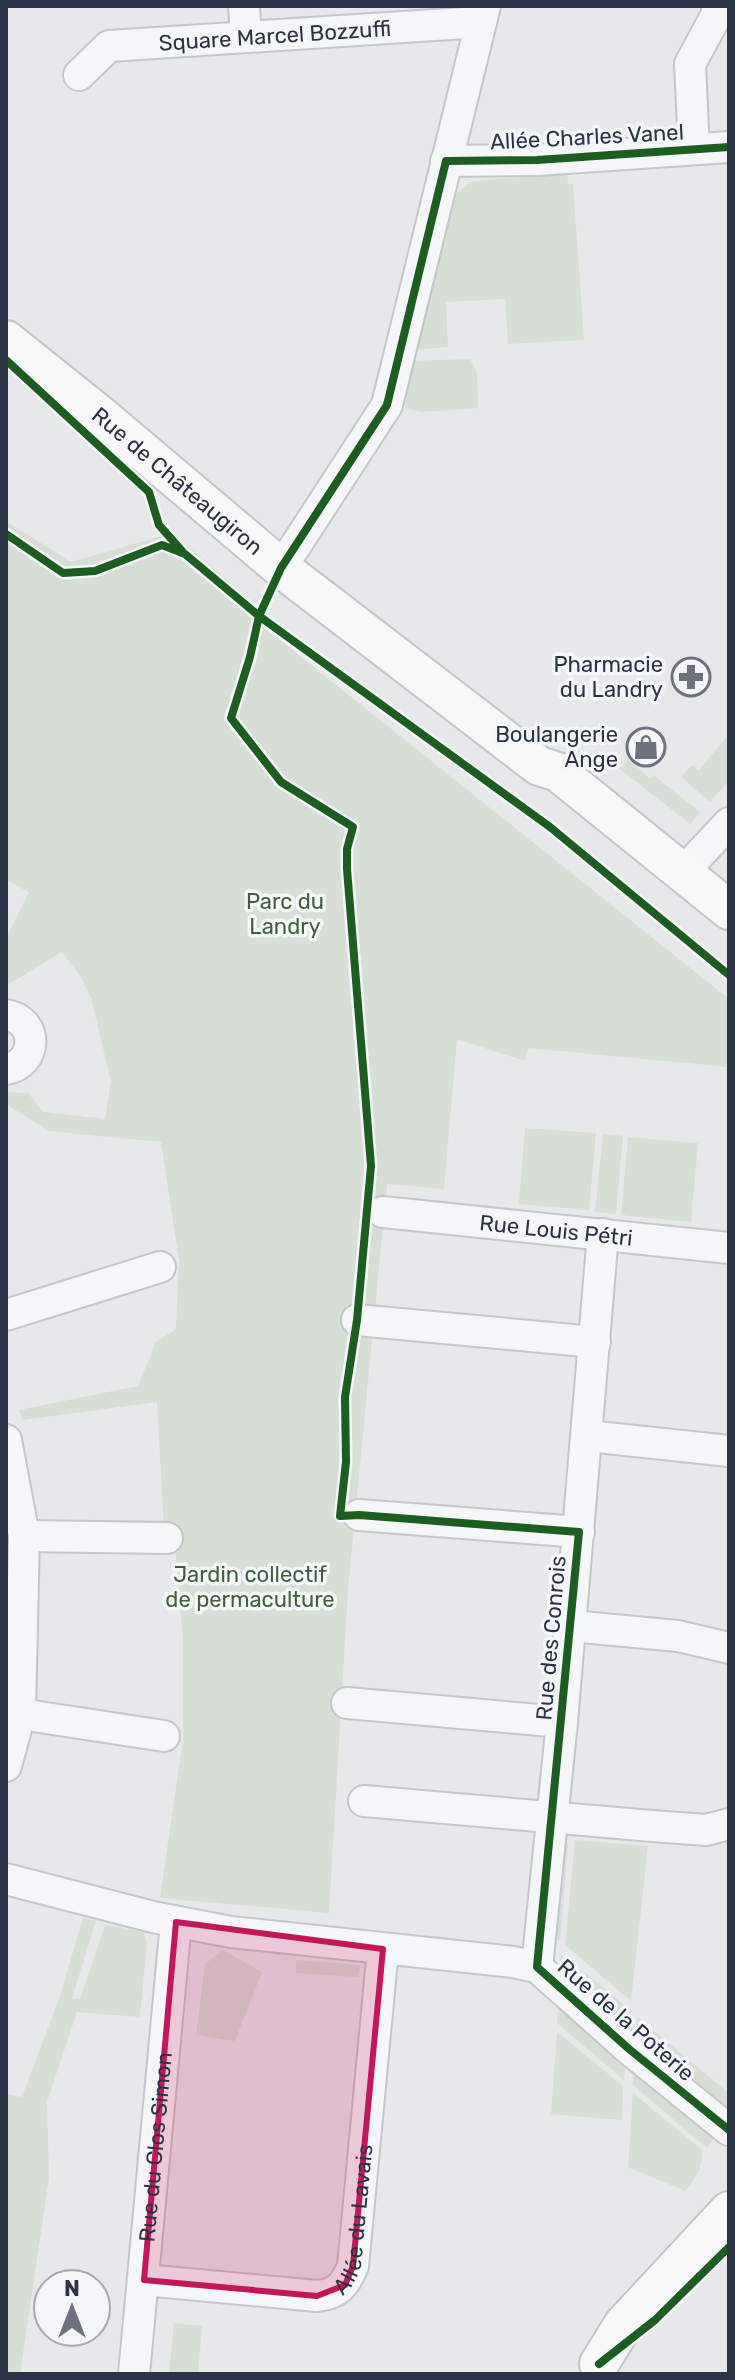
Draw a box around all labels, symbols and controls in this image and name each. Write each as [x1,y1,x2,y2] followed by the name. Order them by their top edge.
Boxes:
[158,14,392,56] street label: Square Marcel Bozzuffi
[489,118,685,156] street label: Allée Charles Vanel
[87,401,269,560] street label: Rue de Châteaugiron
[553,651,663,703] place label: Pharmacie du Landry
[670,656,712,698] pharmacy icon: Pharmacie du Landry
[495,721,618,773] place label: Boulangerie Ange
[625,726,667,768] shop icon: Boulangerie Ange
[246,888,324,940] park label: Parc du Landry
[478,1209,634,1251] street label: Rue Louis Pétri
[530,1554,572,1722] street label: Rue des Conrois
[165,1561,335,1613] park label: Jardin collectif de permaculture
[552,1953,700,2087] street label: Rue de la Poterie
[133,2051,177,2243] street label: Rue du Clos Simon
[327,2143,378,2300] street label: Allée du Lavais
[32,2268,112,2348] north arrow
[64,2275,80,2302] text: N

